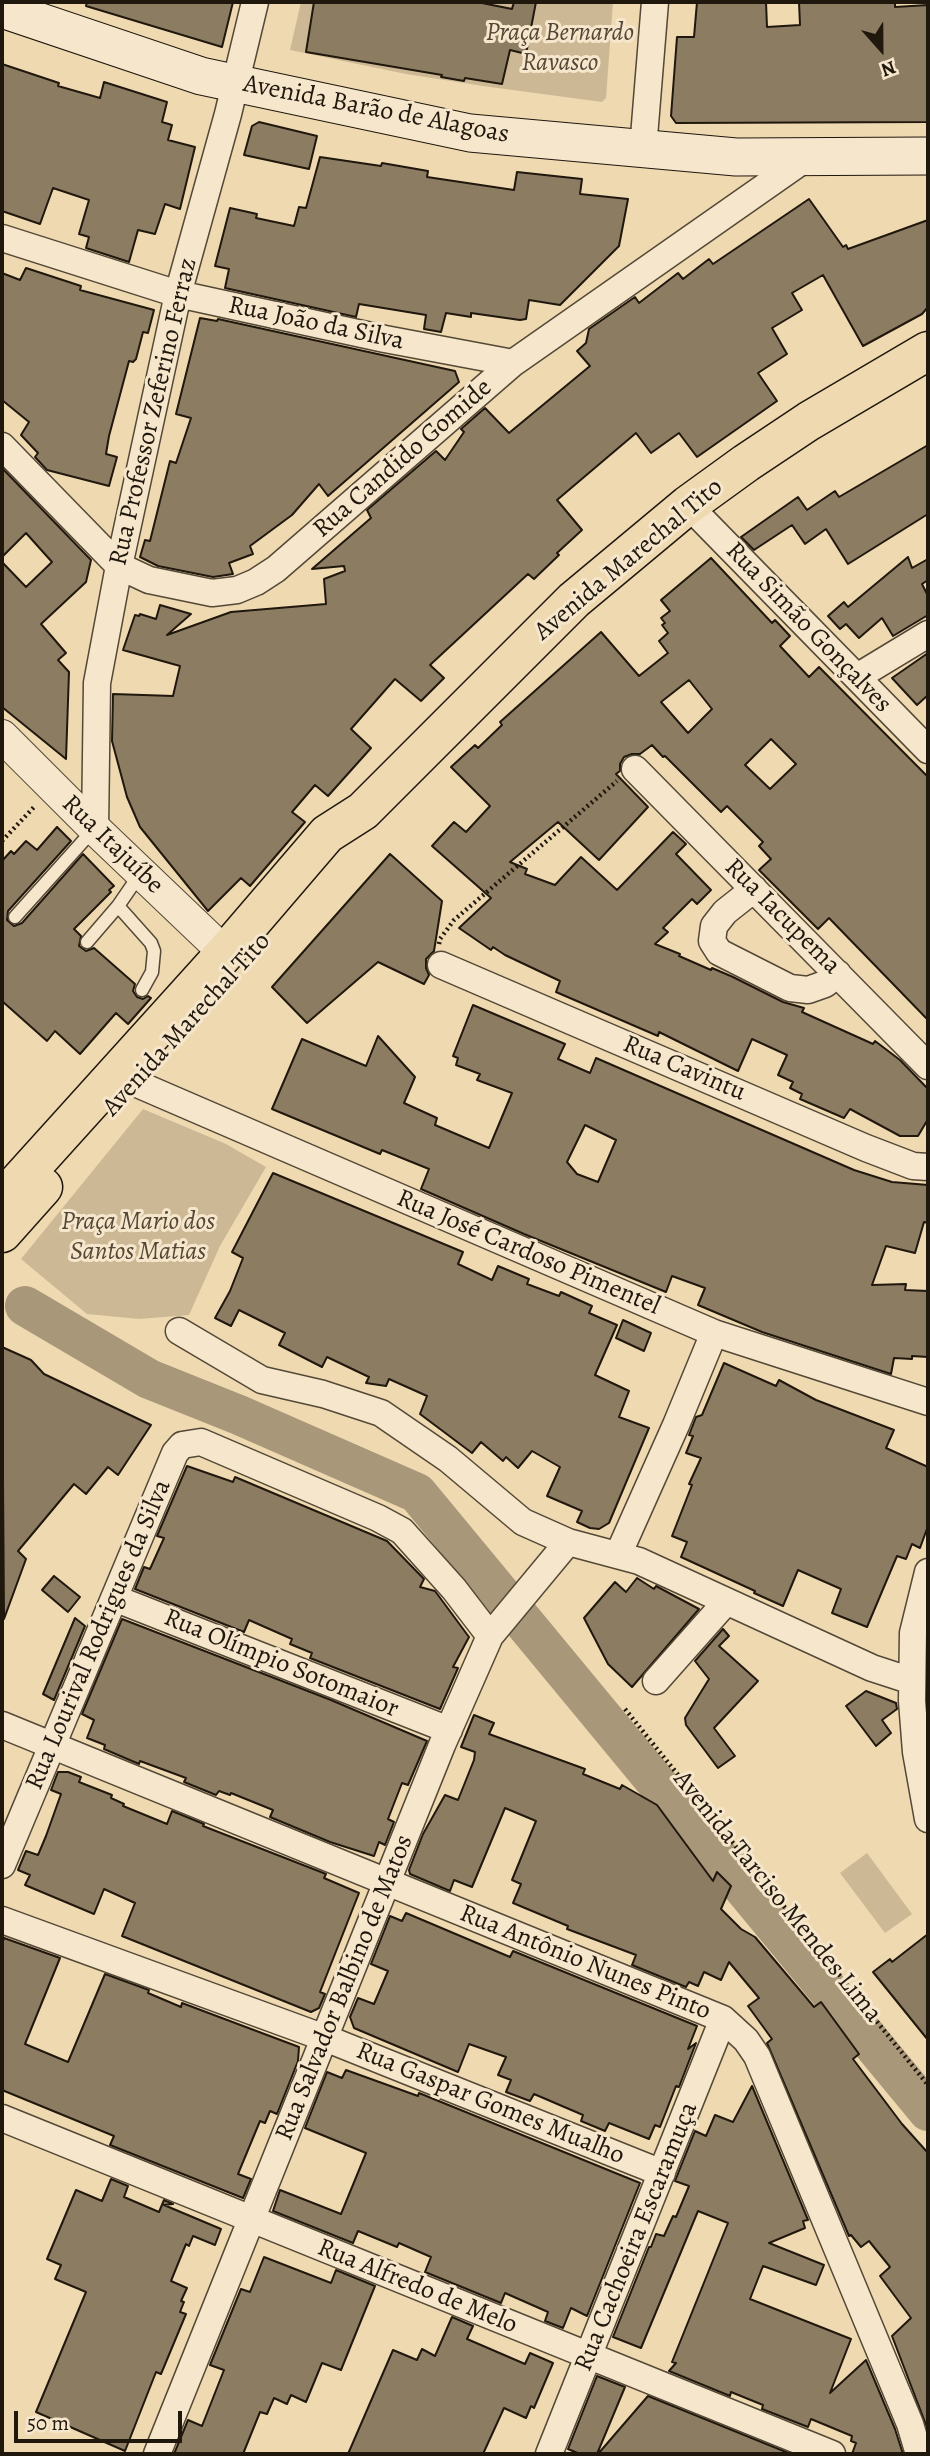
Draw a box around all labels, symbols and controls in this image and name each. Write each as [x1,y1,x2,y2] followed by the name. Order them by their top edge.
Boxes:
[846,14,916,84] north arrow
[486,18,634,80] park label: Praça Bernardo Ravasco
[877,54,900,83] text: N
[240,69,512,151] street label: Avenida Barão de Alagoas
[103,255,205,569] street label: Rua Professor Zeferino Ferraz
[225,290,407,358] street label: Rua João da Silva
[307,373,499,545] street label: Rua Candido Gomide
[528,472,730,648] street label: Avenida Marechal Tito
[718,536,898,720] street label: Rua Simão Gonçalves
[55,789,169,901] street label: Rua Itajuíbe
[717,852,847,982] street label: Rua Iacupema
[96,927,278,1123] street label: Avenida Marechal Tito
[618,1029,750,1109] street label: Rua Cavintu
[392,1183,664,1323] street label: Rua José Cardoso Pimentel
[61,1207,215,1268] park label: Praça Mario dos Santos Matias
[19,1475,179,1795] street label: Rua Lourival Rodrigues da Silva
[159,1603,403,1725] street label: Rua Olímpio Sotomaior
[666,1765,888,2029] street label: Avenida Tarciso Mendes Lima
[269,1831,421,2145] street label: Rua Salvador Balbino de Matos
[455,1898,715,2028] street label: Rua Antônio Nunes Pinto
[351,2036,629,2172] street label: Rua Gaspar Gomes Mualho
[569,2098,705,2376] street label: Rua Cachoeira Escaramuça
[313,2233,521,2341] street label: Rua Alfredo de Melo
[18,2396,186,2440] scale bar
[27,2409,69,2437] text: 50 m

